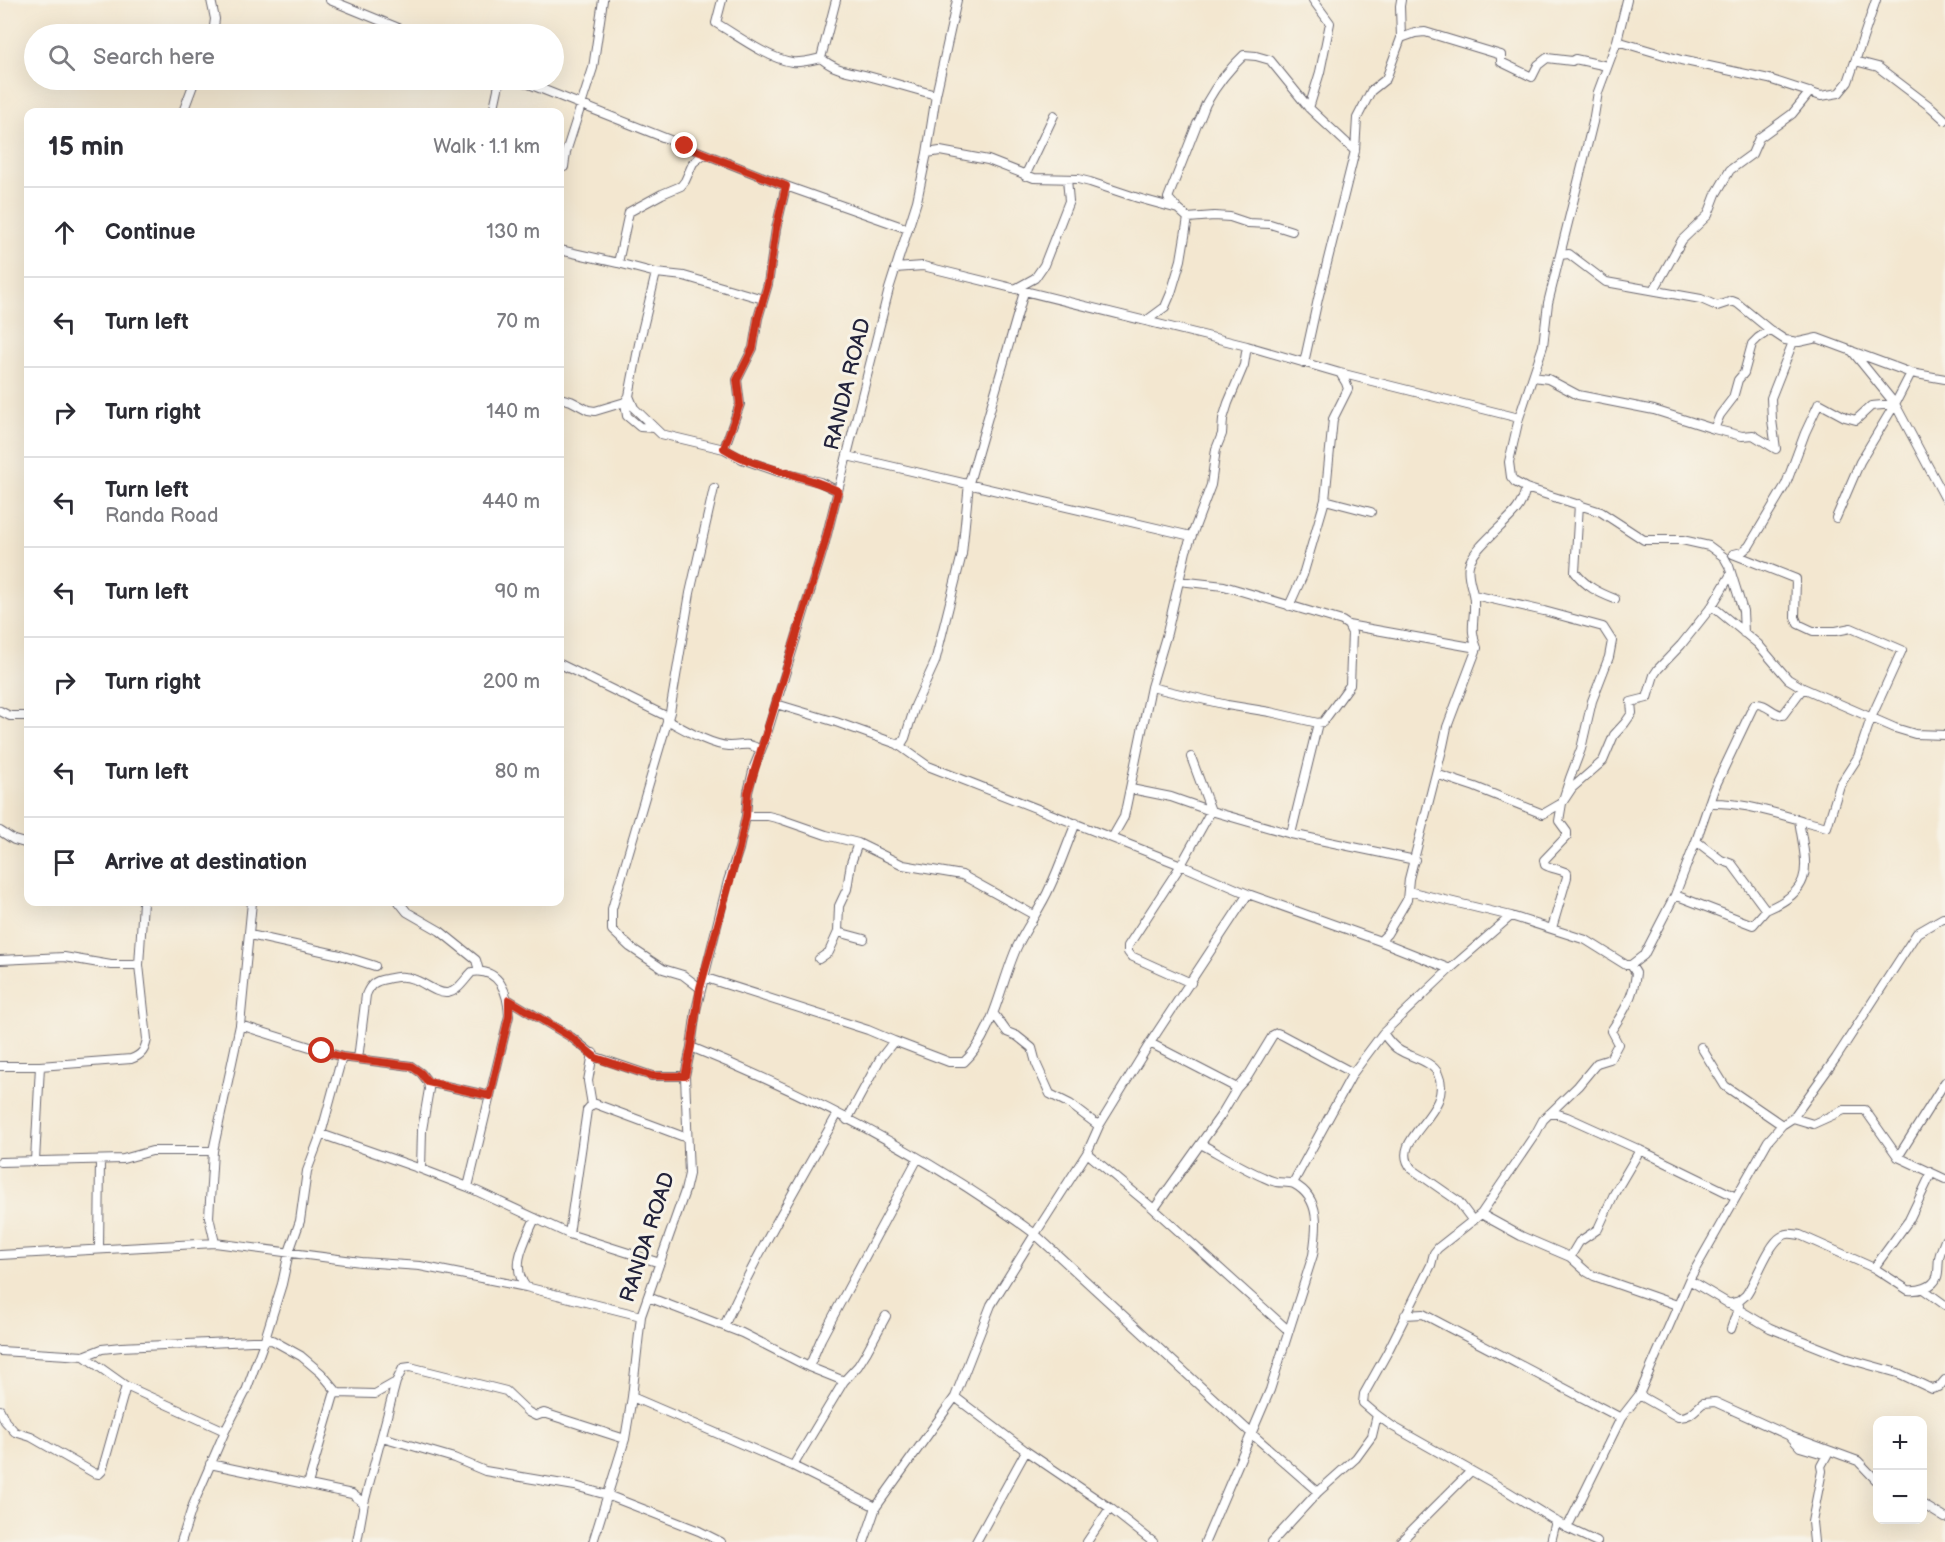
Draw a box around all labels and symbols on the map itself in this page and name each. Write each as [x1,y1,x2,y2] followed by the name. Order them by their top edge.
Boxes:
[671,132,697,158] route end
[819,316,876,453] street label: RANDA ROAD
[308,1037,334,1063] route start
[615,1169,680,1305] street label: RANDA ROAD

